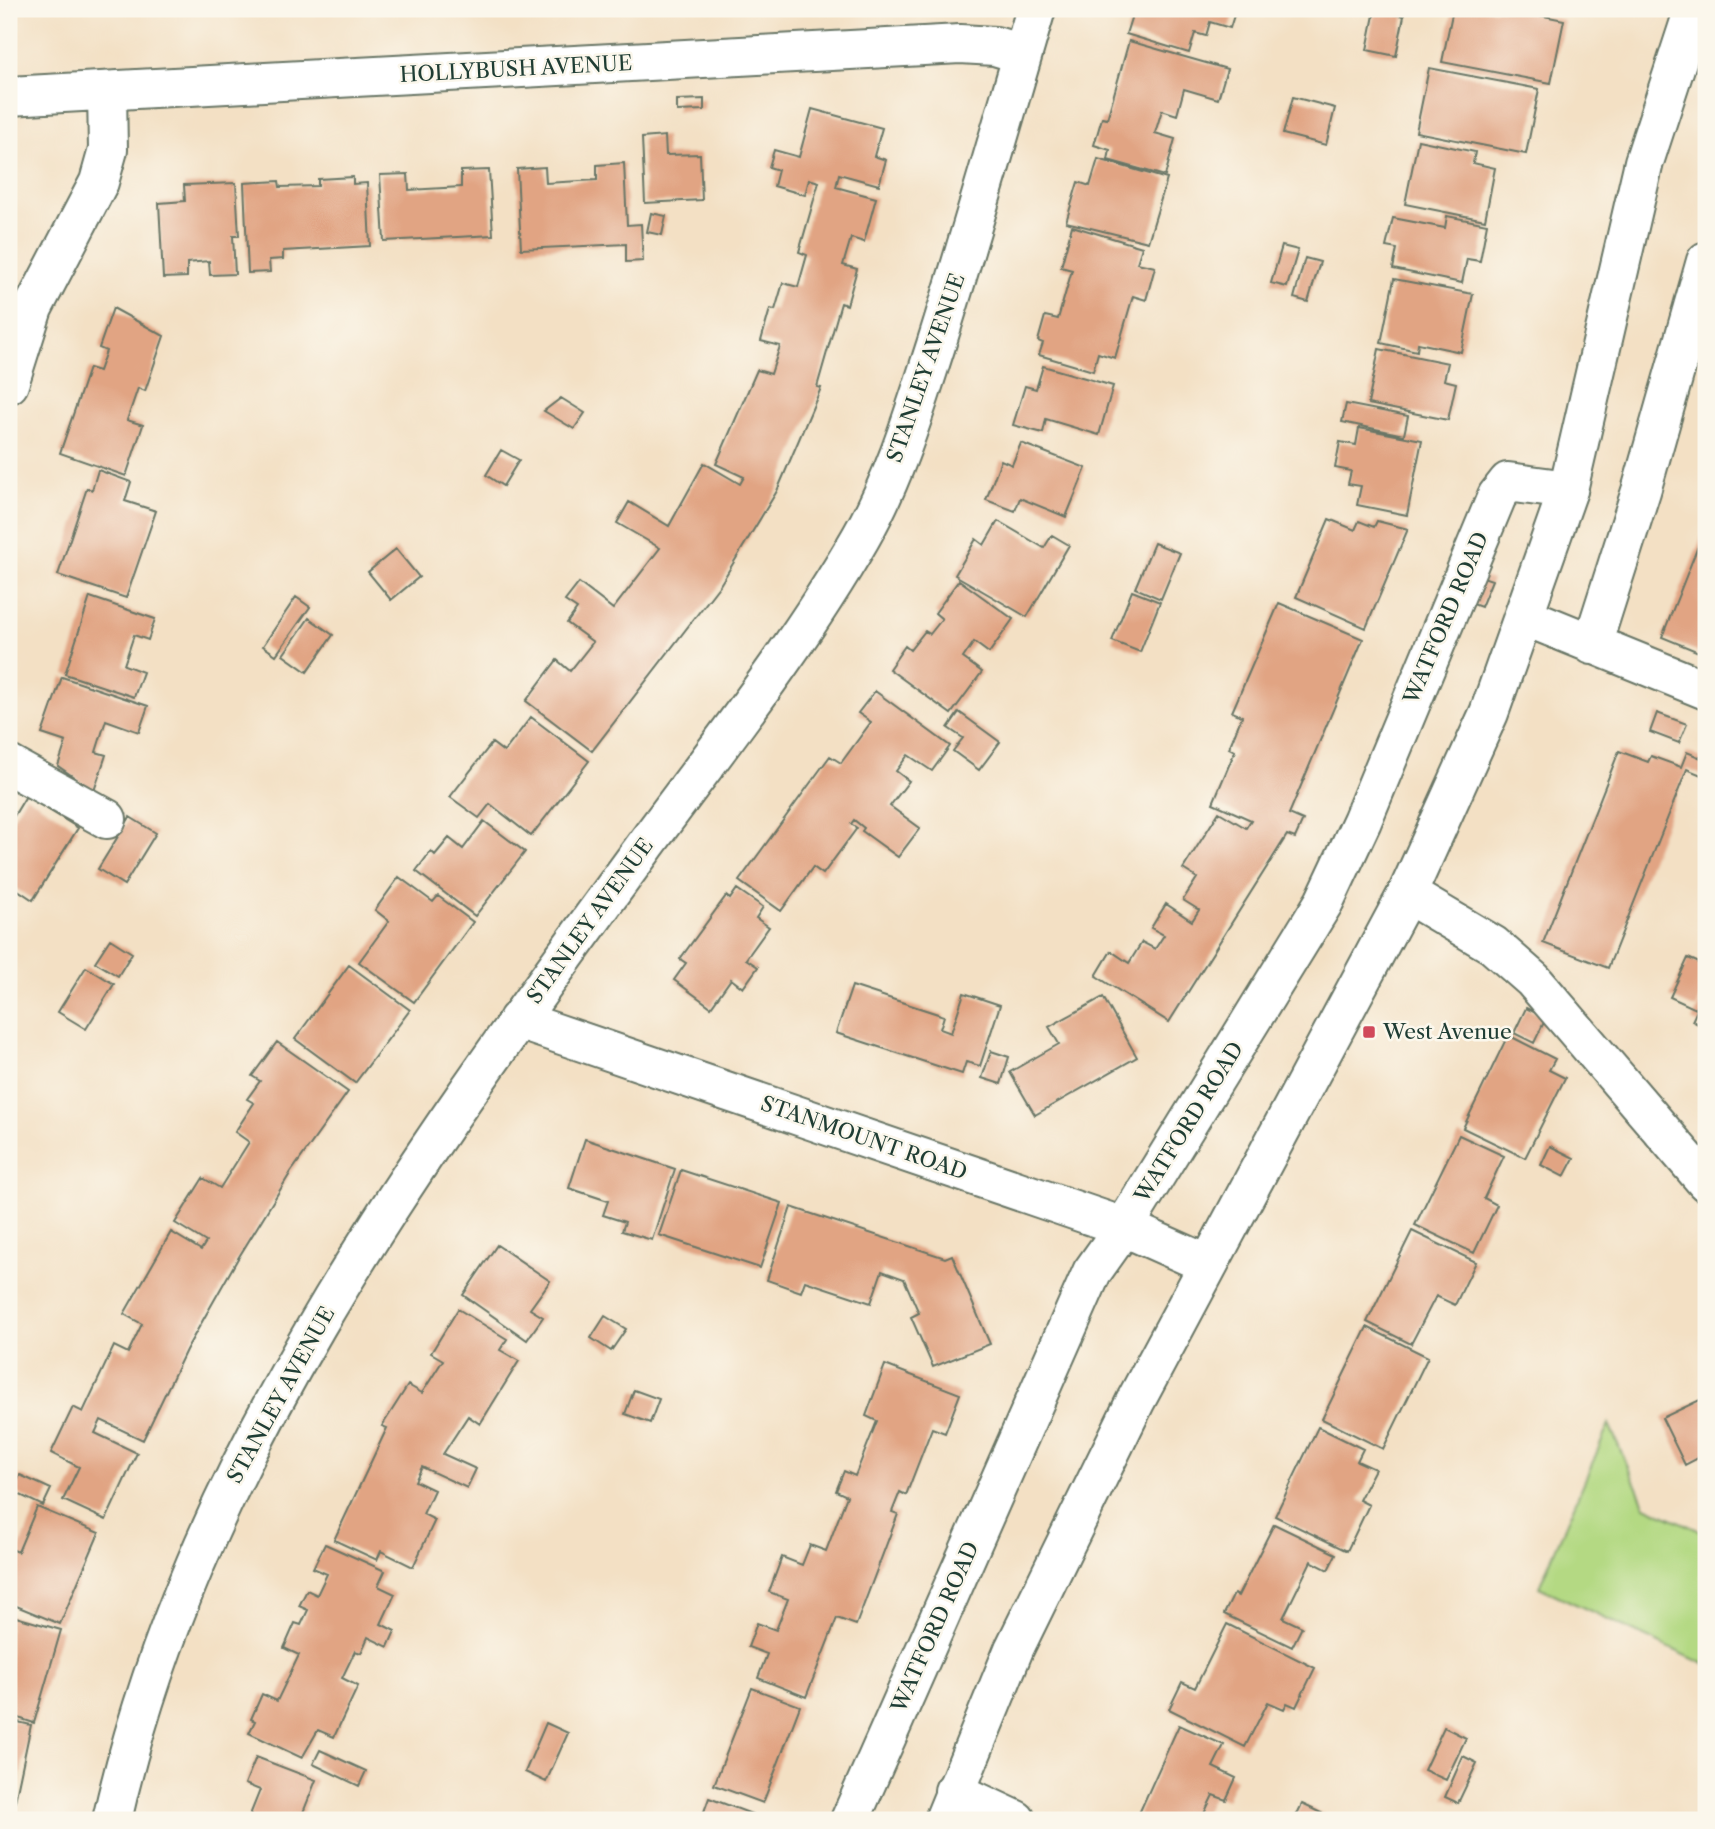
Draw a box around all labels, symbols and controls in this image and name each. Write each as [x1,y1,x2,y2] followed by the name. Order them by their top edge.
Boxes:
[399,50,633,87] street label: HOLLYBUSH AVENUE
[881,270,970,466] street label: STANLEY AVENUE
[1398,528,1493,708] street label: WATFORD ROAD
[521,833,658,1008] street label: STANLEY AVENUE
[1382,1019,1512,1044] place label: West Avenue
[1361,1024,1377,1040] marker: West Avenue
[1129,1037,1248,1207] street label: WATFORD ROAD
[758,1090,971,1185] street label: STANMOUNT ROAD
[222,1302,340,1487] street label: STANLEY AVENUE
[885,1537,983,1717] street label: WATFORD ROAD

